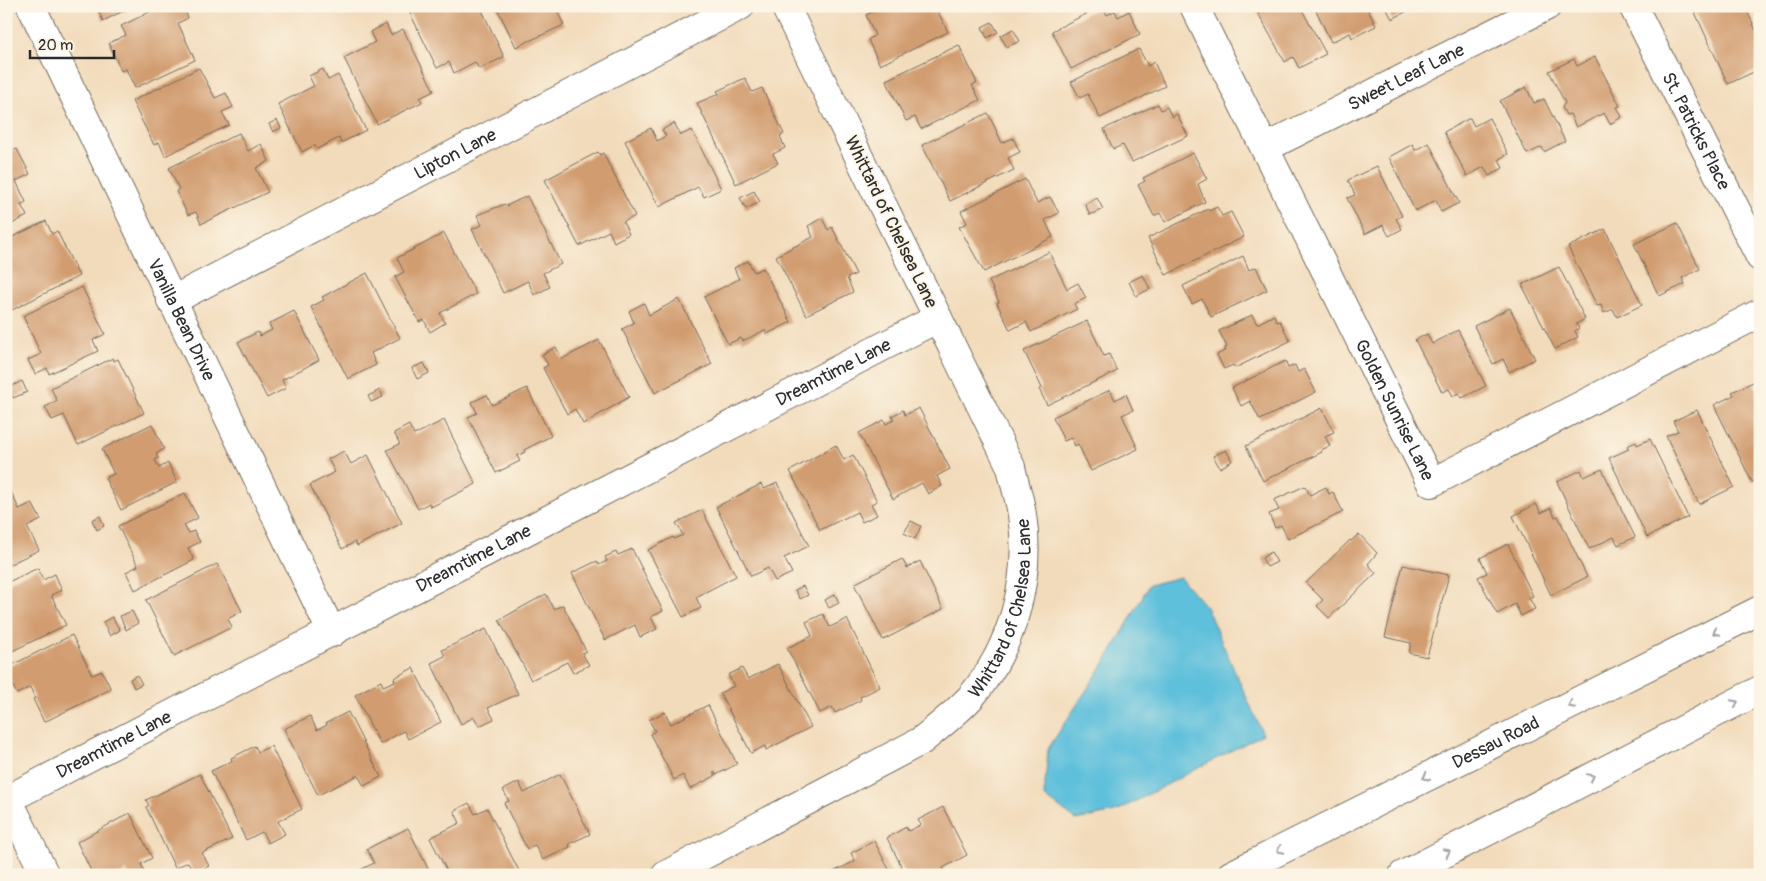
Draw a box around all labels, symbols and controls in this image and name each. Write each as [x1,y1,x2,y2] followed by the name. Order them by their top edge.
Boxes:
[30,28,114,60] scale bar
[38,36,73,55] text: 20 m
[1344,38,1468,116] street label: Sweet Leaf Lane
[1657,68,1736,194] street label: St. Patricks Place
[410,123,500,185] street label: Lipton Lane
[839,132,943,312] street label: Whittard of Chelsea Lane
[143,255,221,385] street label: Vanilla Bean Drive
[772,333,895,411] street label: Dreamtime Lane
[1350,335,1439,484] street label: Golden Sunrise Lane
[963,517,1036,703] street label: Whittard of Chelsea Lane
[412,519,535,598] street label: Dreamtime Lane
[1712,626,1721,636] one-way arrow
[1567,698,1576,709] one-way arrow
[1730,699,1739,709] one-way arrow
[52,705,175,784] street label: Dreamtime Lane
[1448,711,1543,774] street label: Dessau Road
[1422,771,1431,781] one-way arrow
[1586,774,1595,784] one-way arrow
[1276,844,1285,854] one-way arrow
[1441,848,1450,858] one-way arrow

